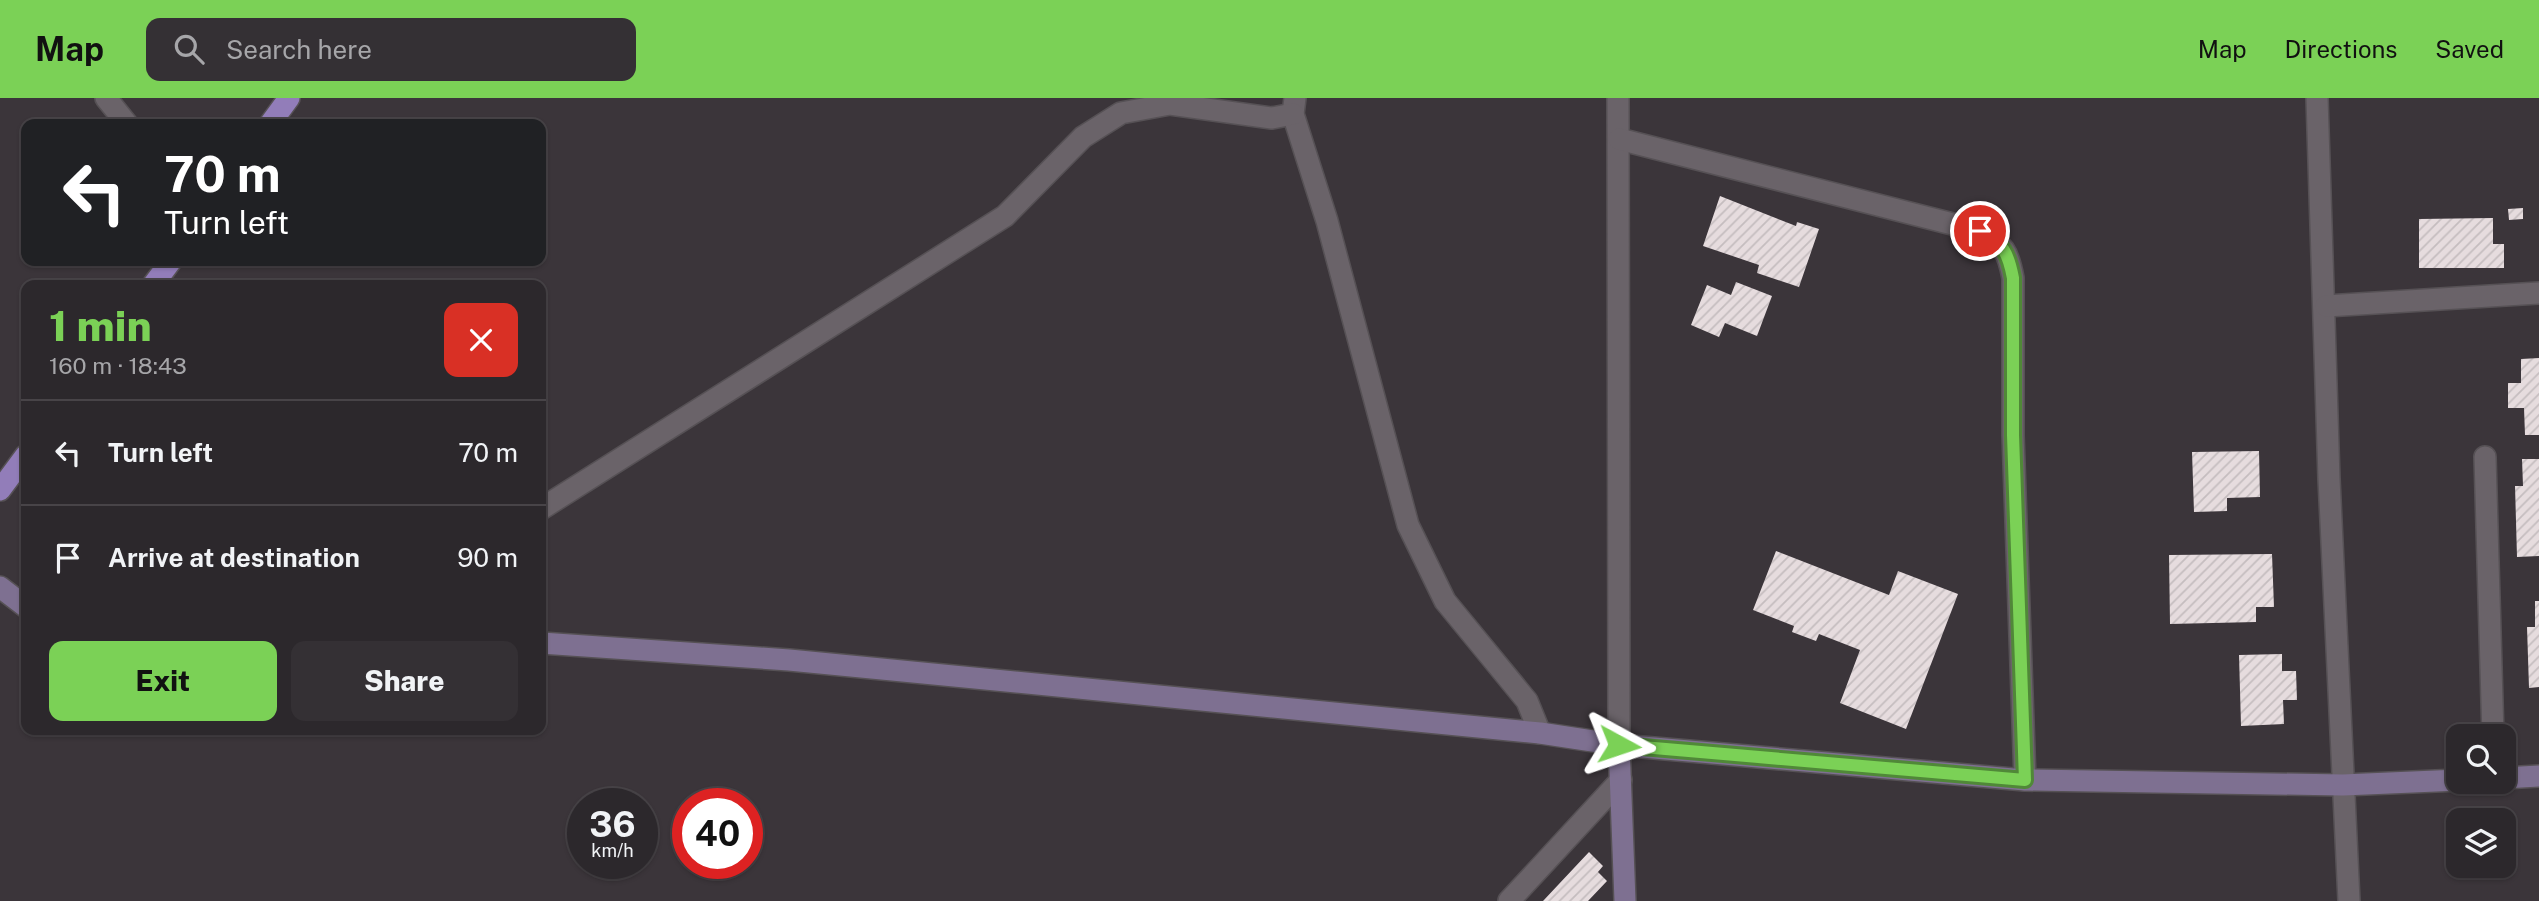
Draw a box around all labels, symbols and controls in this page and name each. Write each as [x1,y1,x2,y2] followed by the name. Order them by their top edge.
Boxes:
[146,18,636,81] search box
[35,30,104,68] text: Map
[170,30,208,68] icon: search
[226,34,372,65] text: Search here
[2198,35,2247,63] text: Map
[2285,35,2397,63] text: Directions
[2435,35,2504,63] text: Saved
[164,145,281,203] text: 70 m
[49,147,140,238] icon: left
[1950,201,2010,261] pin
[164,204,289,241] text: Turn left
[1961,212,1999,250] icon: arrive
[49,301,152,350] text: 1 min
[444,303,518,377] button: close
[49,352,187,379] text: 160 m · 18:43
[49,434,87,472] icon: left
[108,437,213,468] text: Turn left
[458,437,518,468] text: 70 m
[49,539,87,577] icon: arrive
[108,542,360,573] text: Arrive at destination
[457,542,518,573] text: 90 m
[49,641,277,721] button: Exit
[291,641,518,721] button: Share
[1582,708,1656,782] position arrow
[2446,724,2516,878] map controls
[2446,724,2516,794] button: search
[672,788,763,879] speed limit sign: 40
[589,804,636,845] text: 36
[2446,808,2516,878] button: layers
[591,840,634,861] text: km/h

